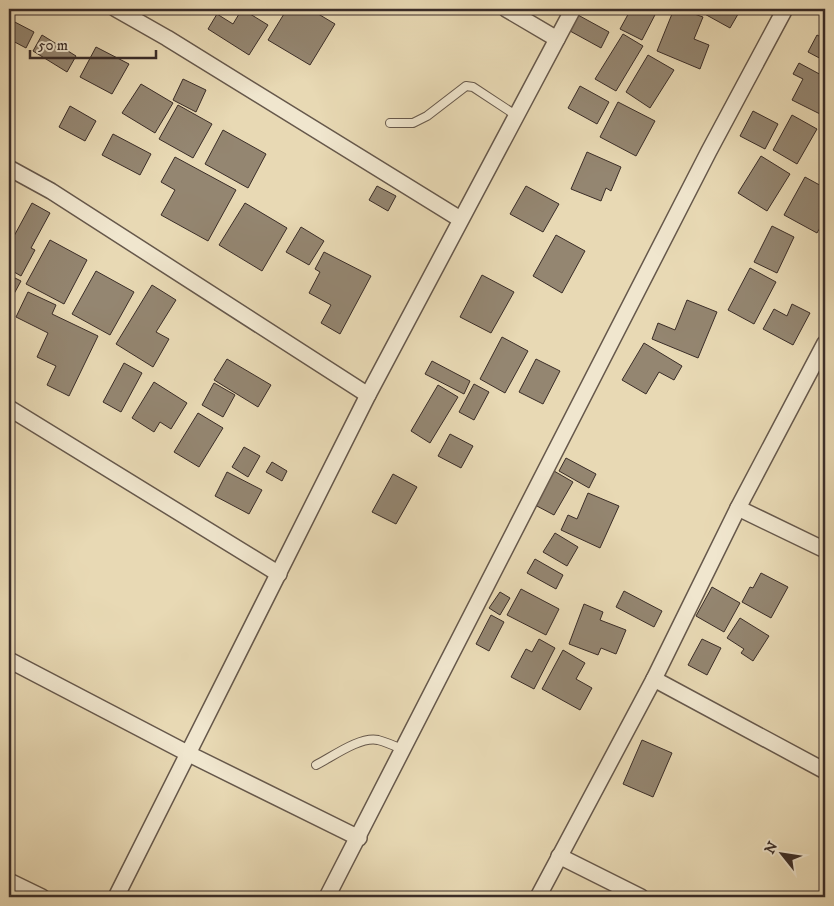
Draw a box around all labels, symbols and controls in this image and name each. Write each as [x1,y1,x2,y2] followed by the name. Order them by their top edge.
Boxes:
[30,28,156,60] scale bar
[38,36,68,55] text: 50 m
[756,828,806,878] north arrow
[761,838,783,857] text: N

